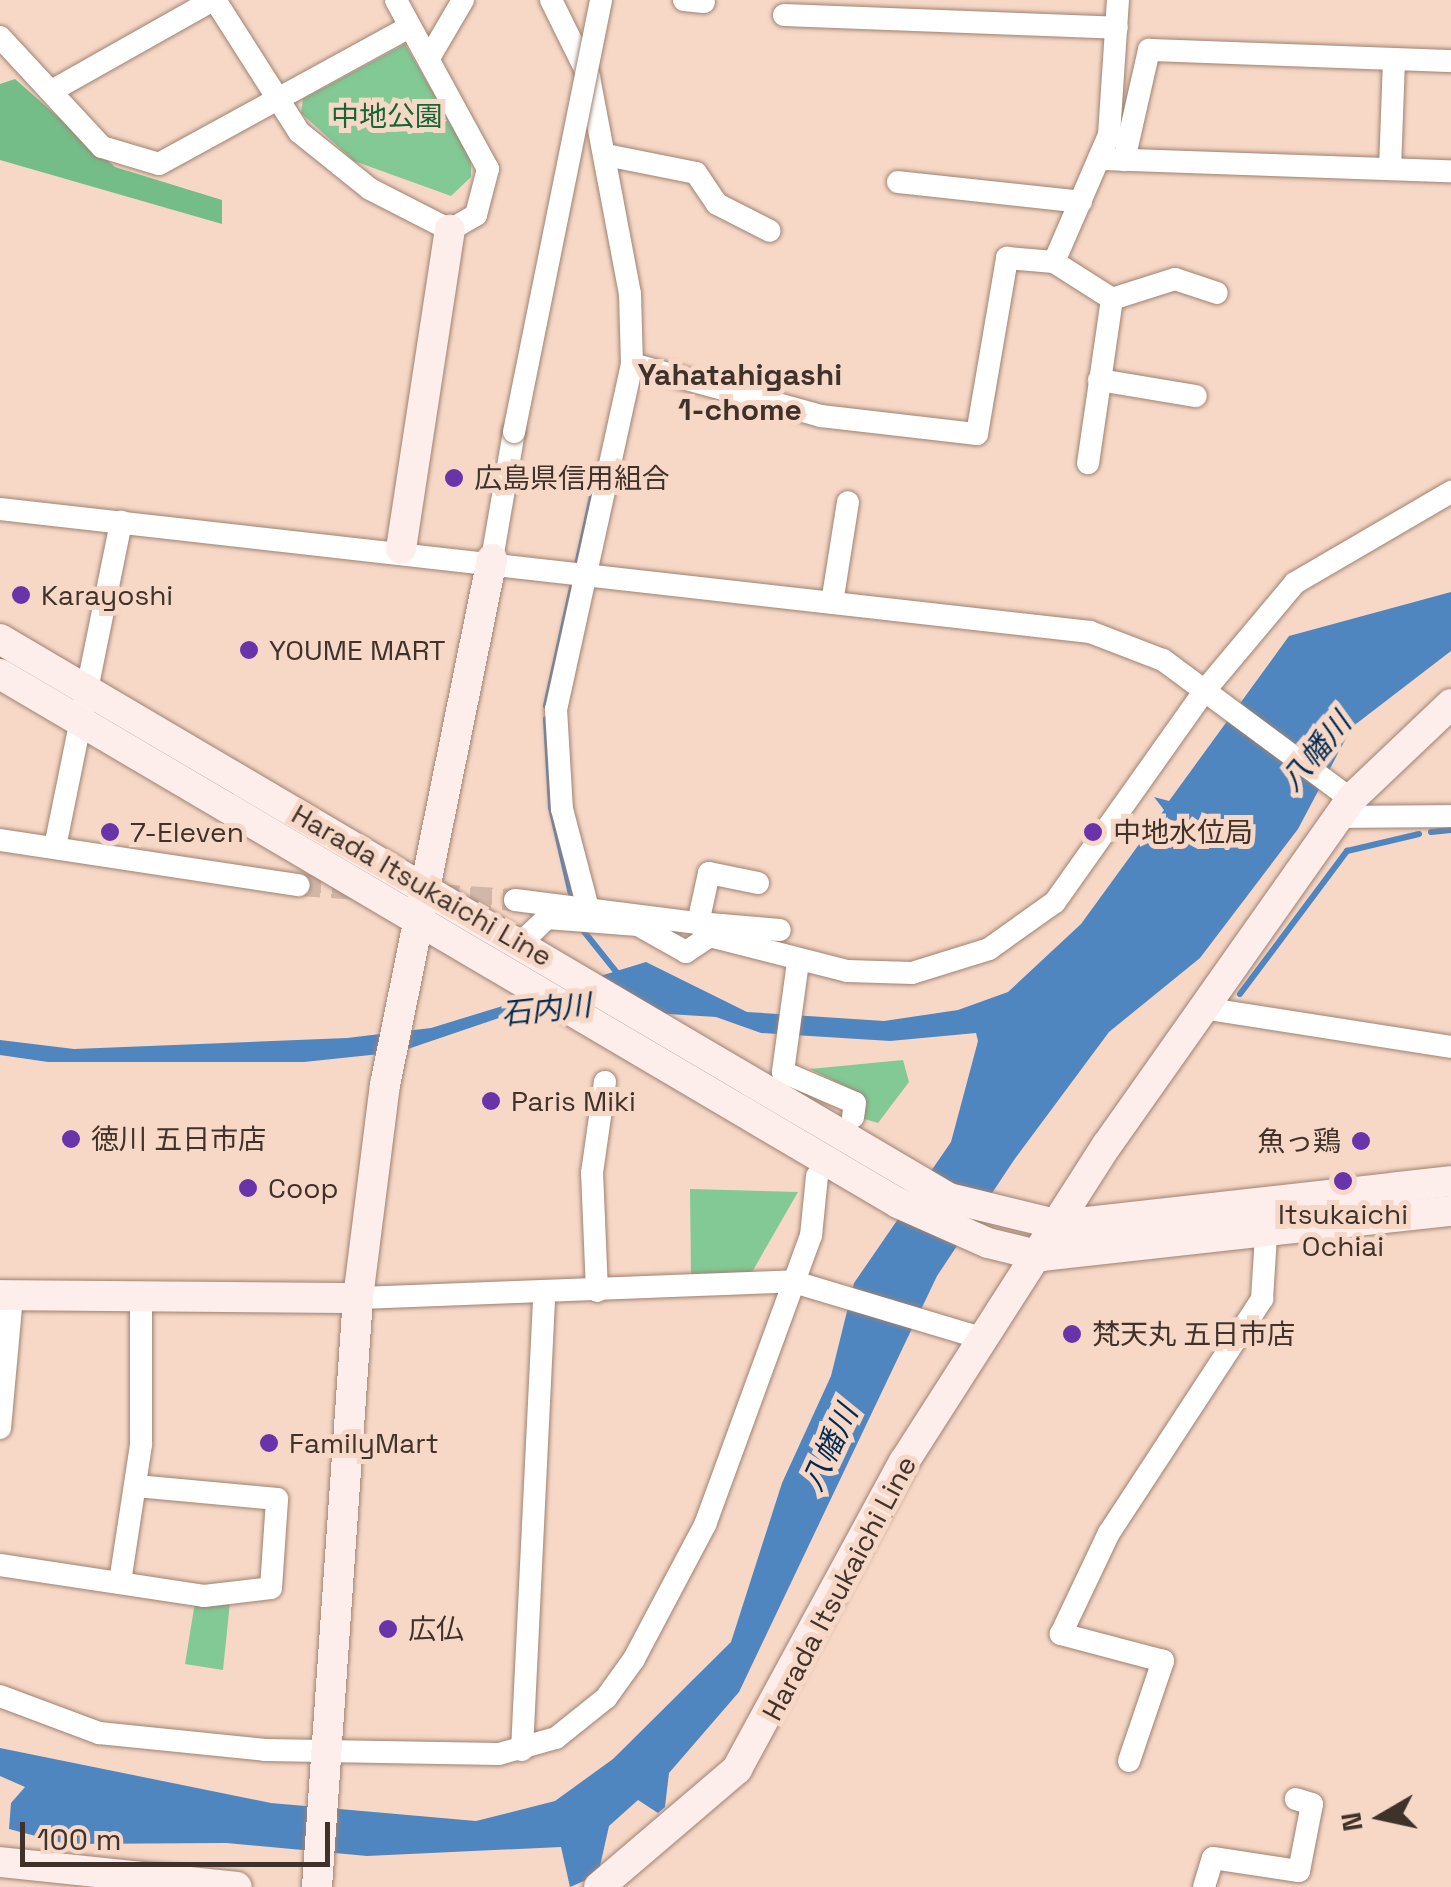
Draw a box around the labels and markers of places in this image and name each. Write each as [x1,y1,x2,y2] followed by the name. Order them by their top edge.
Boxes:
[474,461,670,495] place label: 広島県信用組合
[443,467,465,489] marker: 広島県信用組合
[41,578,173,612] place label: Karayoshi
[10,584,32,606] marker: Karayoshi
[269,633,446,667] place label: YOUME MART
[238,639,260,661] marker: YOUME MART
[130,815,244,849] place label: 7-Eleven
[1113,815,1253,849] place label: 中地水位局
[99,821,121,843] marker: 7-Eleven
[1082,821,1104,843] marker: 中地水位局
[511,1084,636,1118] place label: Paris Miki
[480,1090,502,1112] marker: Paris Miki
[91,1122,266,1156] place label: 徳川 五日市店
[1257,1124,1341,1158] place label: 魚っ鶏
[60,1128,82,1150] marker: 徳川 五日市店
[1350,1130,1372,1152] marker: 魚っ鶏
[1332,1170,1354,1192] marker: Itsukaichi Ochiai
[268,1171,339,1205] place label: Coop
[237,1177,259,1199] marker: Coop
[1278,1197,1408,1263] place label: Itsukaichi Ochiai
[1092,1317,1295,1351] place label: 梵天丸 五日市店
[1061,1323,1083,1345] marker: 梵天丸 五日市店
[289,1426,439,1460] place label: FamilyMart
[258,1432,280,1454] marker: FamilyMart
[408,1612,464,1646] place label: 広仏
[377,1618,399,1640] marker: 広仏

